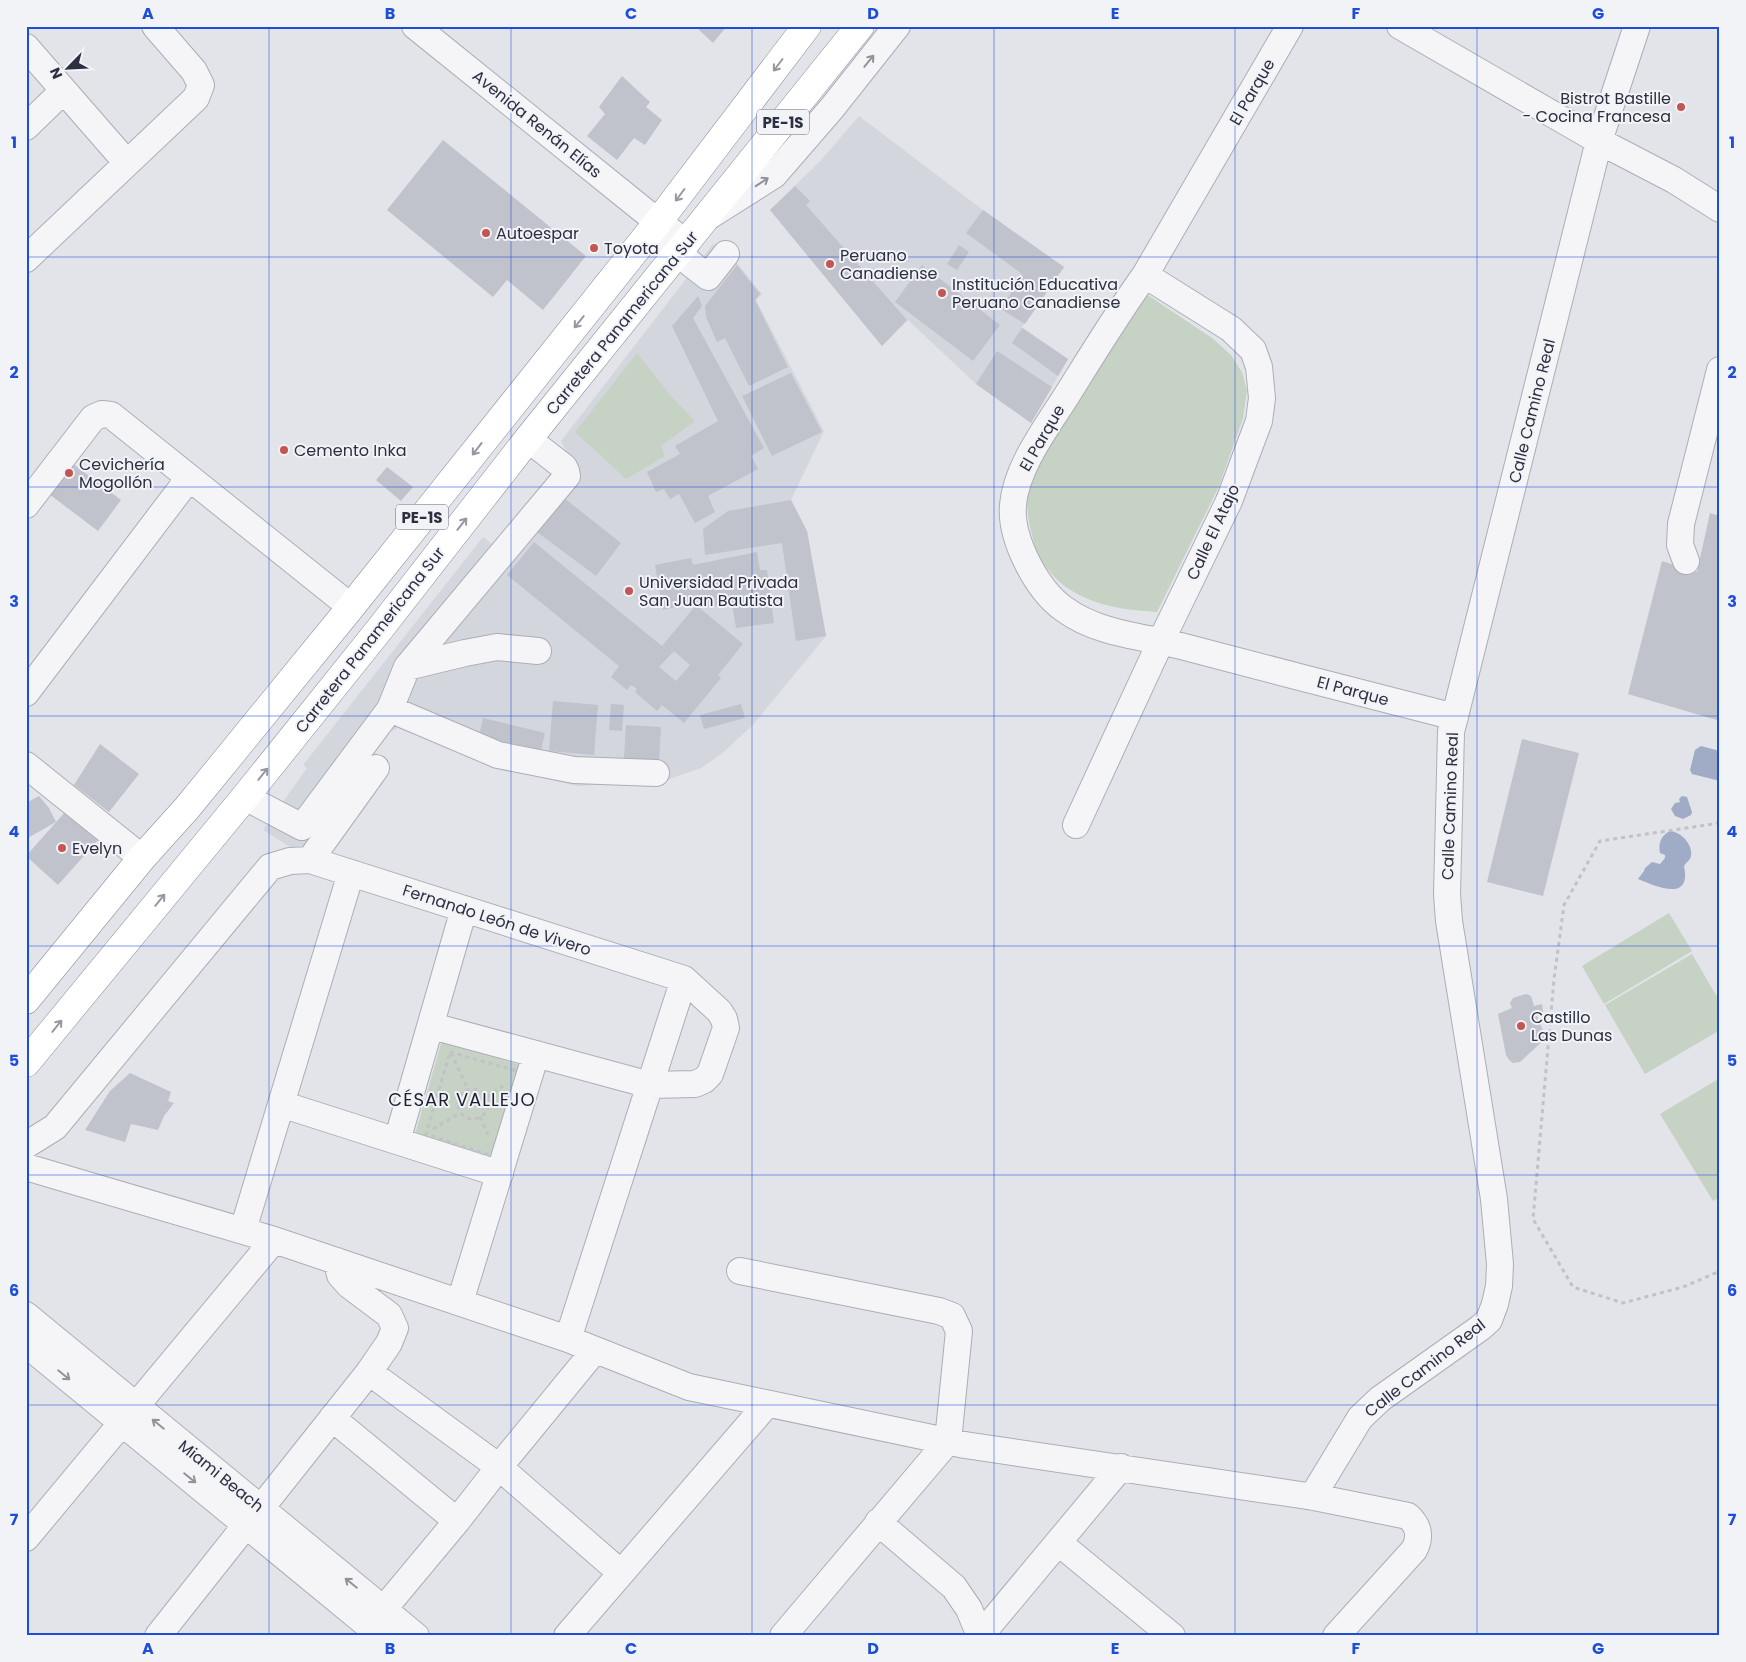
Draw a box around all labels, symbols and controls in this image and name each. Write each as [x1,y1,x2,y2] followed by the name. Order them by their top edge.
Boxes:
[142,2,154,25] text: A
[385,2,395,25] text: B
[625,2,637,25] text: C
[867,2,879,25] text: D
[1111,2,1119,25] text: E
[1352,2,1361,25] text: F
[1592,2,1604,25] text: G
[42,42,92,92] north arrow
[1224,54,1280,130] street label: El Parque
[864,55,875,68] one-way arrow
[773,58,783,72] one-way arrow
[45,64,67,82] text: N
[468,65,606,183] street label: Avenida Renán Elías
[1522,87,1671,128] place label: Bistrot Bastille - Cocina Francesa
[1675,101,1687,113] marker: Bistrot Bastille - Cocina Francesa
[757,110,809,134] road number: PE-1S
[11,131,17,154] text: 1
[1729,131,1735,154] text: 1
[755,177,769,188] one-way arrow
[674,188,685,201] one-way arrow
[496,222,579,245] place label: Autoespar
[540,226,704,420] street label: Carretera Panamericana Sur
[480,227,492,239] marker: Autoespar
[604,237,659,260] place label: Toyota
[588,242,600,254] marker: Toyota
[840,244,937,285] place label: Peruano Canadiense
[824,258,836,270] marker: Peruano Canadiense
[952,273,1120,314] place label: Institución Educativa Peruano Canadiense
[936,287,948,299] marker: Institución Educativa Peruano Canadiense
[573,315,584,328] one-way arrow
[1503,336,1561,486] street label: Calle Camino Real
[9,361,19,384] text: 2
[1727,361,1737,384] text: 2
[1014,400,1070,476] street label: El Parque
[294,439,406,462] place label: Cemento Inka
[472,442,482,456] one-way arrow
[278,444,290,456] marker: Cemento Inka
[79,453,165,494] place label: Cevichería Mogollón
[63,467,75,479] marker: Cevichería Mogollón
[1181,480,1245,584] street label: Calle El Atajo
[396,504,448,530] road number: PE-1S
[457,517,467,531] one-way arrow
[290,542,450,738] street label: Carretera Panamericana Sur
[639,571,798,612] place label: Universidad Privada San Juan Bautista
[623,585,635,597] marker: Universidad Privada San Juan Bautista
[9,590,19,613] text: 3
[1727,590,1737,613] text: 3
[1315,670,1392,712] street label: El Parque
[1436,732,1464,880] street label: Calle Camino Real
[258,768,269,781] one-way arrow
[9,820,20,843] text: 4
[1727,820,1738,843] text: 4
[72,837,122,860] place label: Evelyn
[56,842,68,854] marker: Evelyn
[400,879,594,961] street label: Fernando León de Vivero
[155,894,166,907] one-way arrow
[1531,1006,1612,1047] place label: Castillo Las Dunas
[52,1020,63,1033] one-way arrow
[1515,1020,1527,1032] marker: Castillo Las Dunas
[9,1049,19,1072] text: 5
[1727,1049,1737,1072] text: 5
[388,1087,536,1112] district label: CÉSAR VALLEJO
[9,1279,19,1302] text: 6
[1727,1279,1737,1302] text: 6
[1360,1313,1490,1423] street label: Calle Camino Real
[57,1370,70,1381] one-way arrow
[152,1419,165,1430] one-way arrow
[173,1434,269,1518] street label: Miami Beach
[183,1473,196,1484] one-way arrow
[10,1508,19,1531] text: 7
[1728,1508,1737,1531] text: 7
[345,1577,358,1588] one-way arrow
[142,1637,154,1660] text: A
[385,1637,395,1660] text: B
[625,1637,637,1660] text: C
[867,1637,879,1660] text: D
[1111,1637,1119,1660] text: E
[1352,1637,1361,1660] text: F
[1592,1637,1604,1660] text: G

